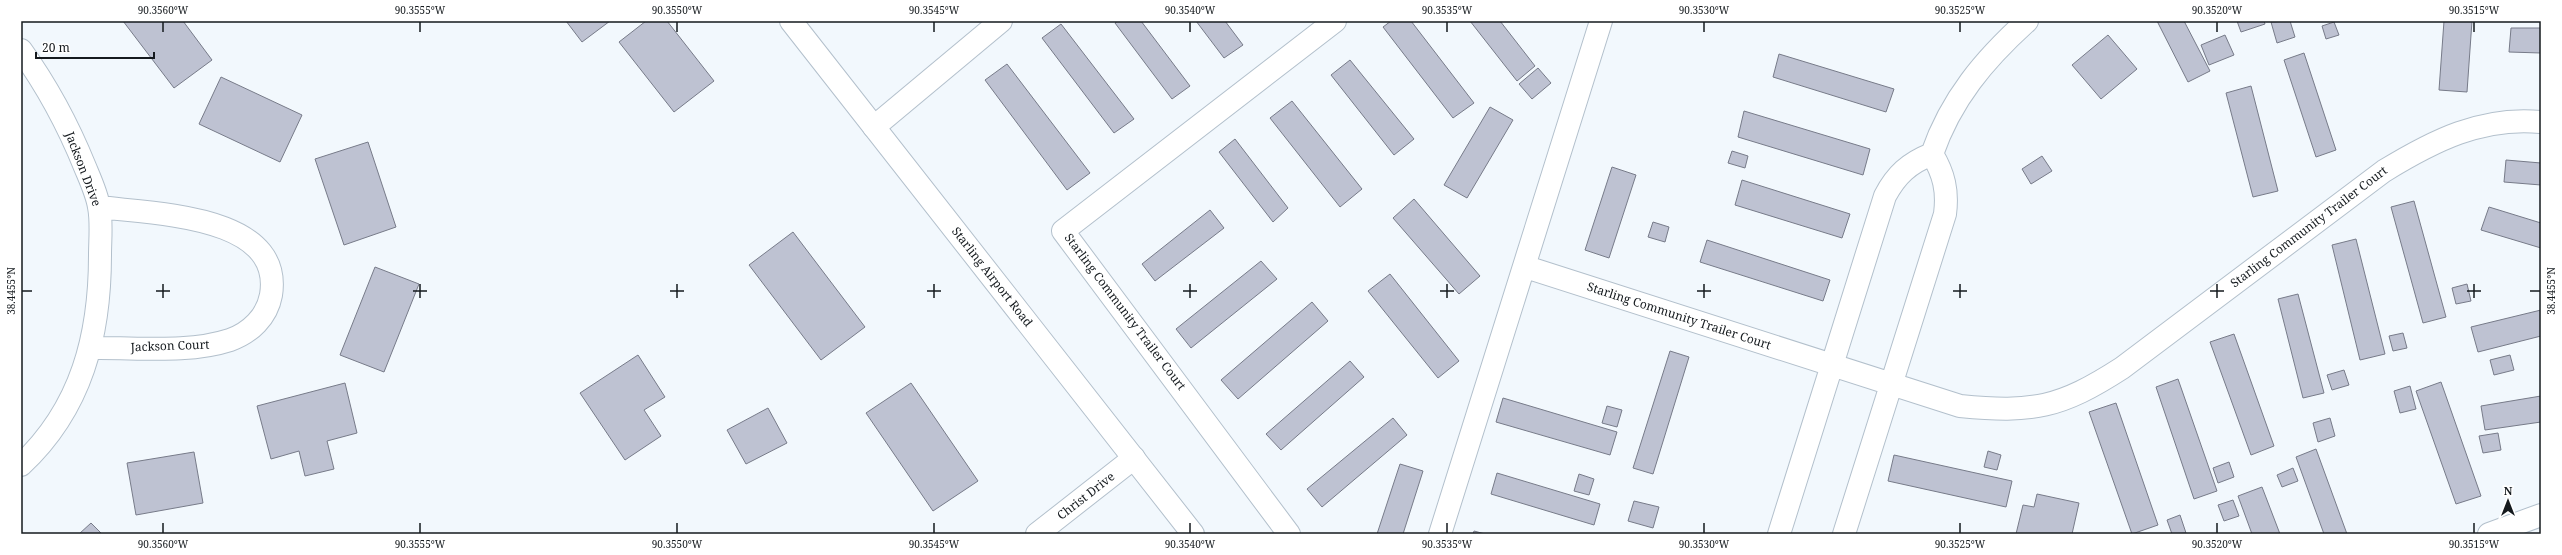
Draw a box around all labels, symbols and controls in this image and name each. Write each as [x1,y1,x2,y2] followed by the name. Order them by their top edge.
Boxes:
[138,3,189,17] text: 90.3560°W
[395,3,446,17] text: 90.3555°W
[652,3,703,17] text: 90.3550°W
[909,3,960,17] text: 90.3545°W
[1165,3,1216,17] text: 90.3540°W
[1422,3,1473,17] text: 90.3535°W
[1679,3,1730,17] text: 90.3530°W
[1935,3,1986,17] text: 90.3525°W
[2192,3,2243,17] text: 90.3520°W
[2449,3,2500,17] text: 90.3515°W
[36,34,154,60] scale bar
[42,39,70,56] text: 20 m
[61,128,106,209] street label: Jackson Drive
[2227,162,2391,291] street label: Starling Community Trailer Court
[948,223,1037,331] street label: Starling Airport Road
[1061,230,1190,394] street label: Starling Community Trailer Court
[4,267,18,315] text: 38.4455°N
[2544,267,2558,315] text: 38.4455°N
[1585,278,1773,353] street label: Starling Community Trailer Court
[129,336,210,355] street label: Jackson Court
[1053,468,1118,523] street label: Christ Drive
[2488,481,2528,521] north arrow
[2504,483,2513,498] text: N
[138,537,189,551] text: 90.3560°W
[395,537,446,551] text: 90.3555°W
[652,537,703,551] text: 90.3550°W
[909,537,960,551] text: 90.3545°W
[1165,537,1216,551] text: 90.3540°W
[1422,537,1473,551] text: 90.3535°W
[1679,537,1730,551] text: 90.3530°W
[1935,537,1986,551] text: 90.3525°W
[2192,537,2243,551] text: 90.3520°W
[2449,537,2500,551] text: 90.3515°W

